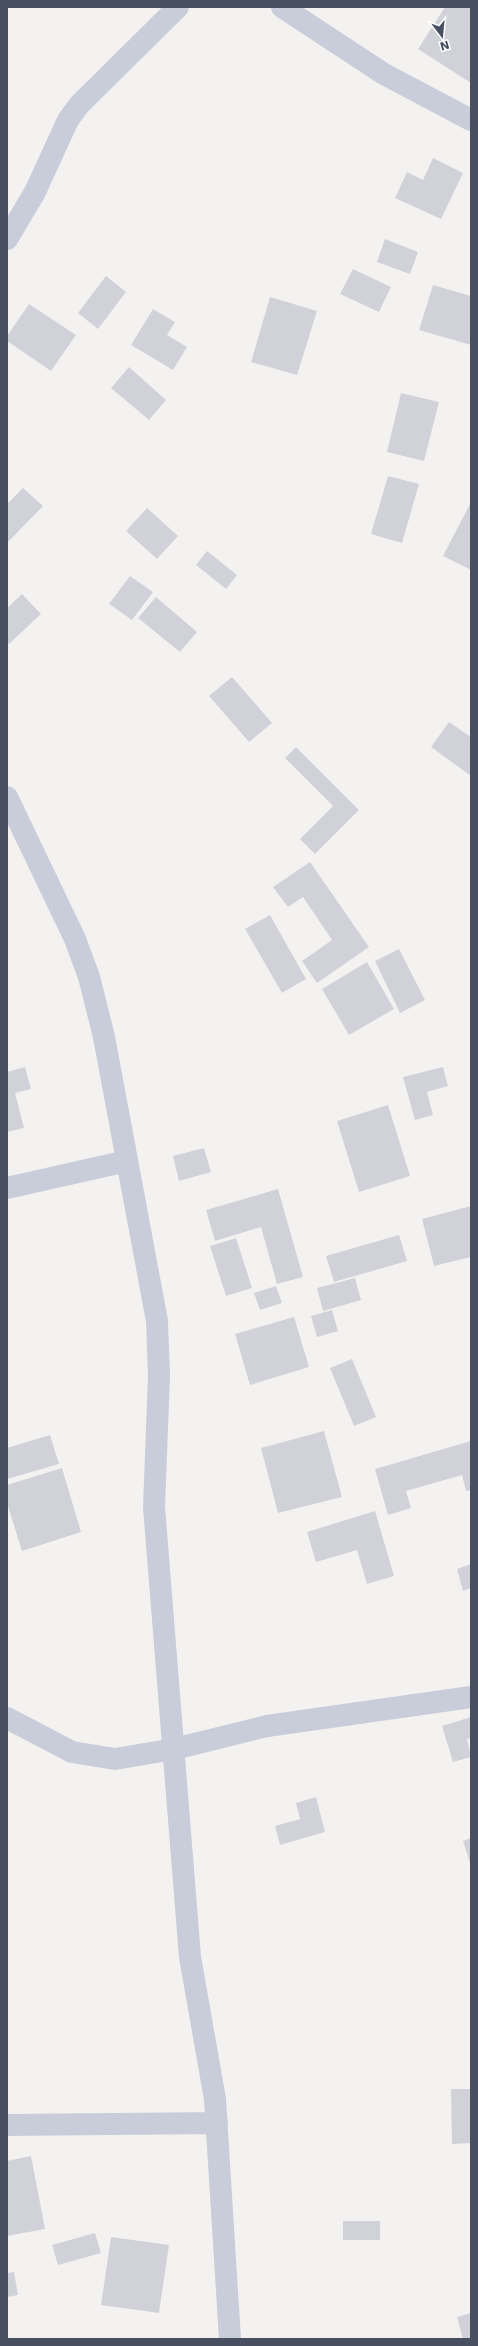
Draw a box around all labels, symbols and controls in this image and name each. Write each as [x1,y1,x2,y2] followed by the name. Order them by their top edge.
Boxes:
[422,16,462,56] north arrow
[438,38,451,53] text: N

